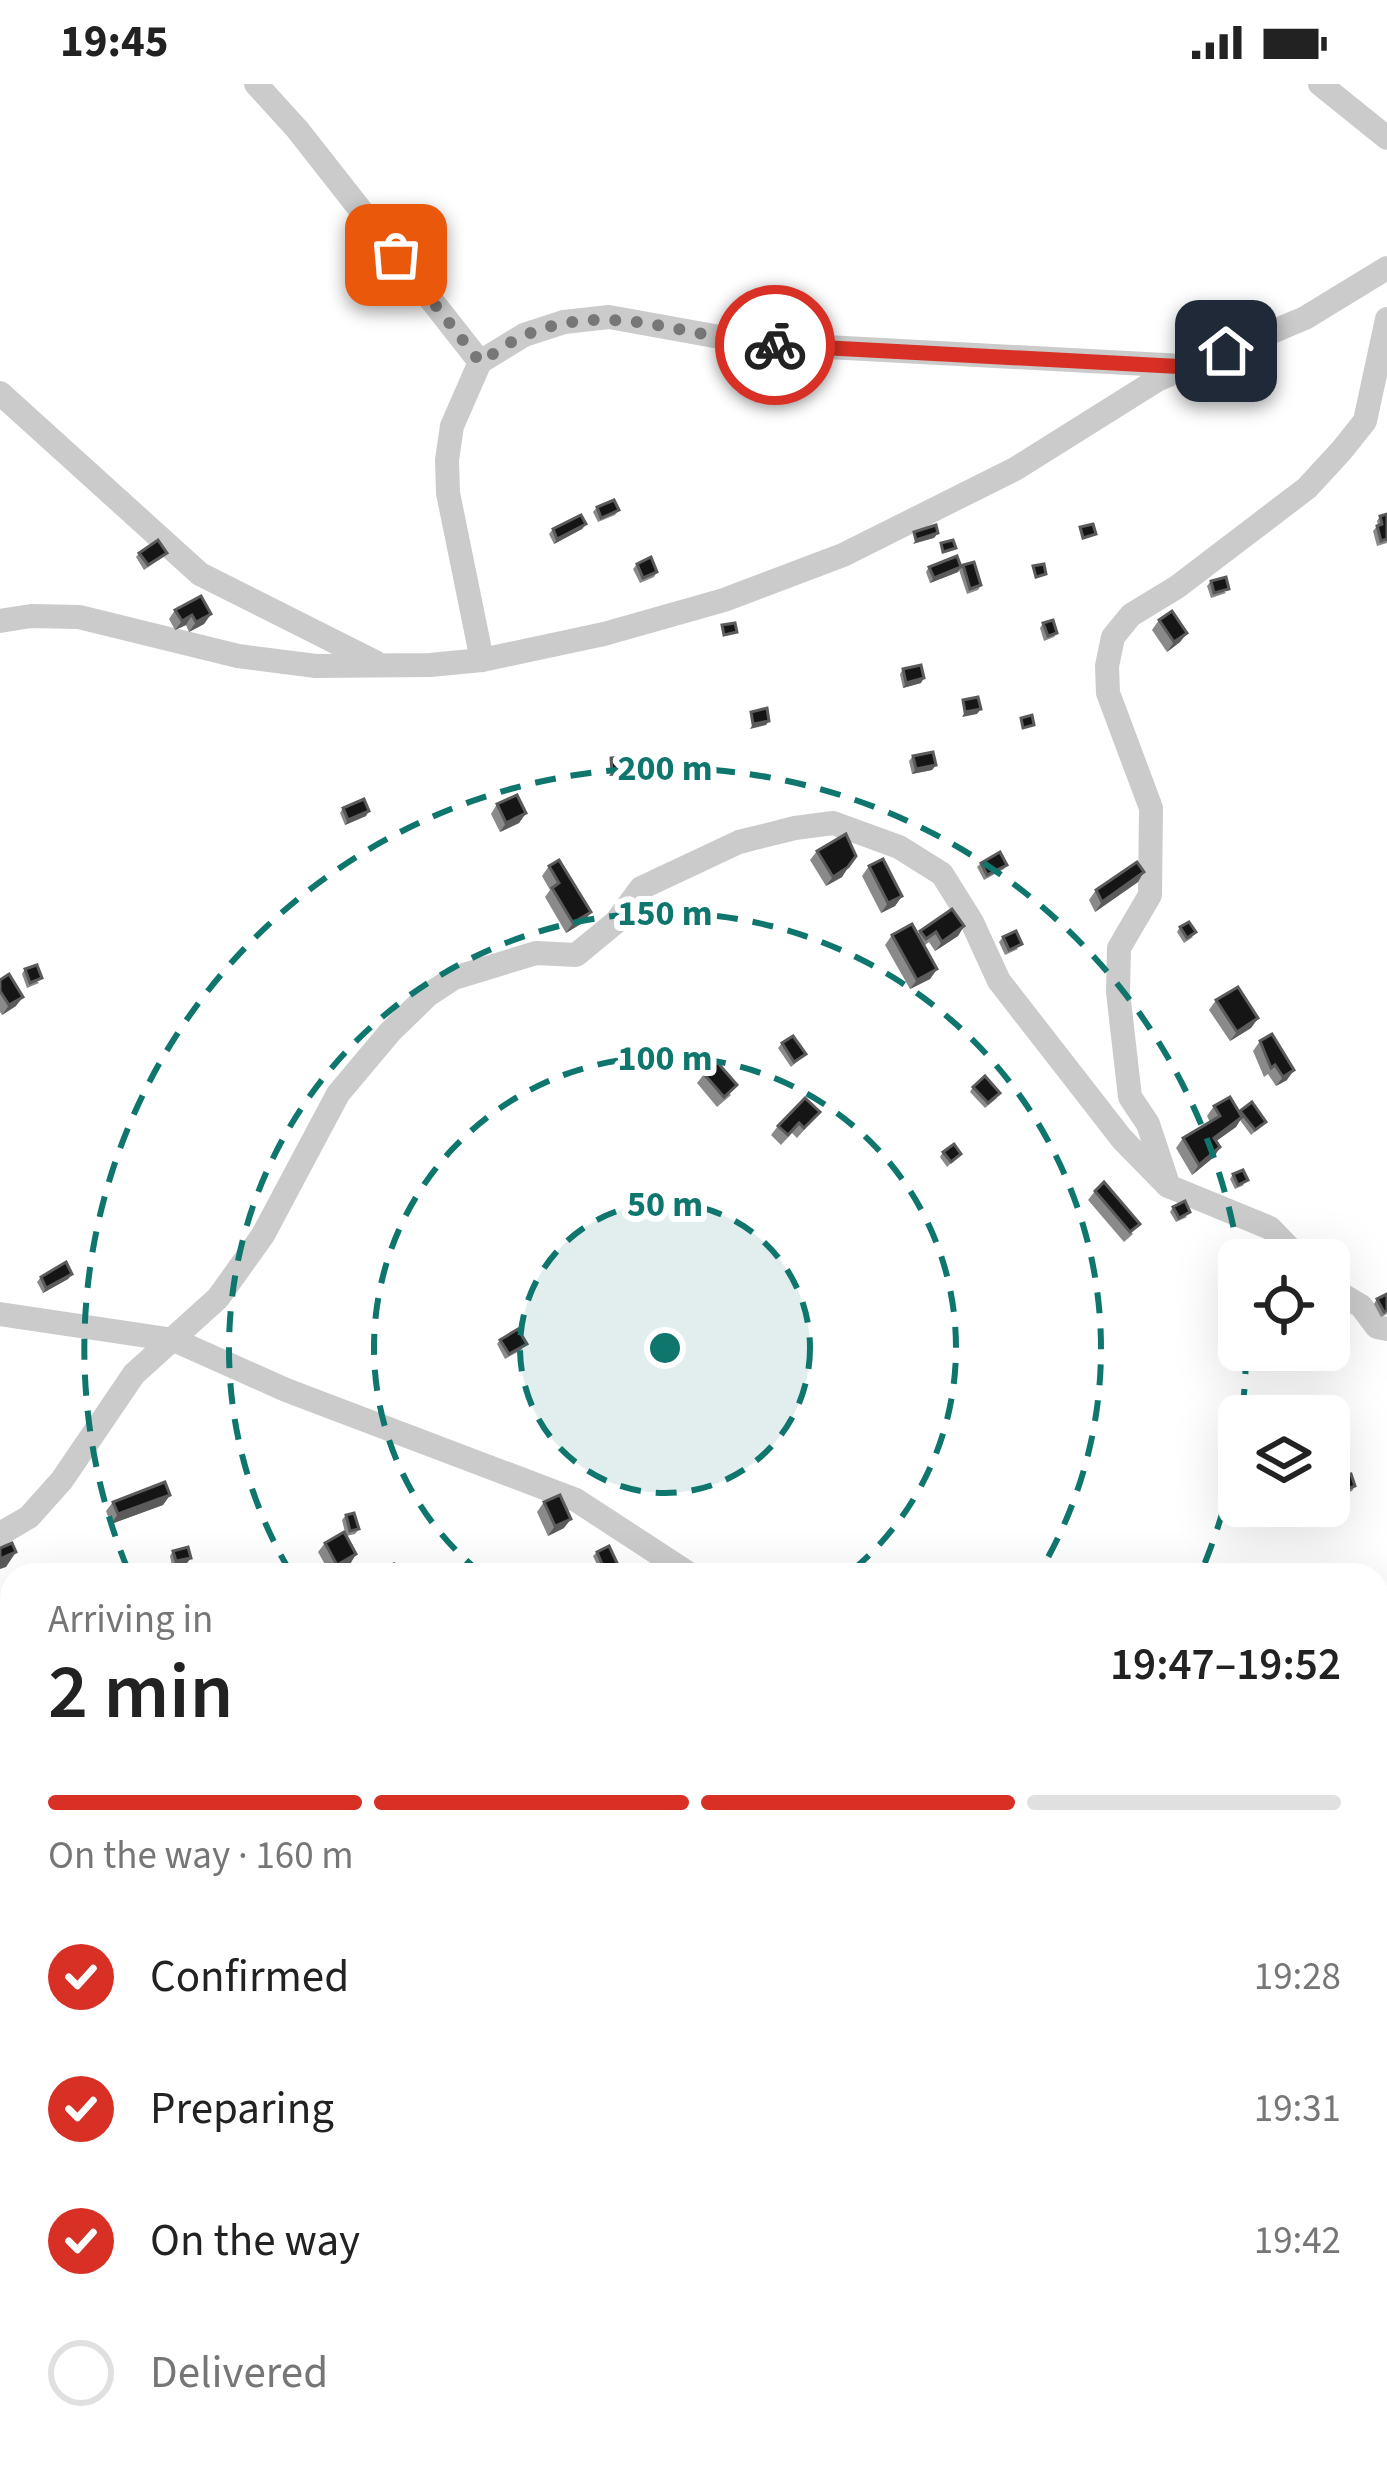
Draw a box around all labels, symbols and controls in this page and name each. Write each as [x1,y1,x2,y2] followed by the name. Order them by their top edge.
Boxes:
[60,10,169,74] text: 19:45
[345,204,447,306] pin
[363,222,429,288] icon: bag
[715,285,835,405] courier
[1175,300,1277,402] pin
[742,312,808,378] icon: bike
[1193,318,1259,384] icon: home
[617,743,713,794] text: 200 m
[617,888,713,939] text: 150 m
[617,1033,713,1084] text: 100 m
[627,1179,703,1230] text: 50 m
[1218,1239,1350,1527] map controls
[1218,1239,1350,1371] button: locate
[644,1327,686,1369] centre of rings
[1218,1395,1350,1527] button: layers
[48,1592,213,1648] text: Arriving in
[1110,1633,1341,1697] text: 19:47–19:52
[48,1637,233,1748] text: 2 min
[48,1828,354,1884] text: On the way · 160 m
[48,1944,114,2010] icon: check
[150,1945,349,2009] text: Confirmed
[1254,1949,1341,2005] text: 19:28
[48,2076,114,2142] icon: check
[150,2077,334,2141] text: Preparing
[1254,2081,1341,2137] text: 19:31
[48,2208,114,2274] icon: check
[150,2209,360,2273] text: On the way
[1254,2213,1341,2269] text: 19:42
[150,2341,328,2405] text: Delivered

